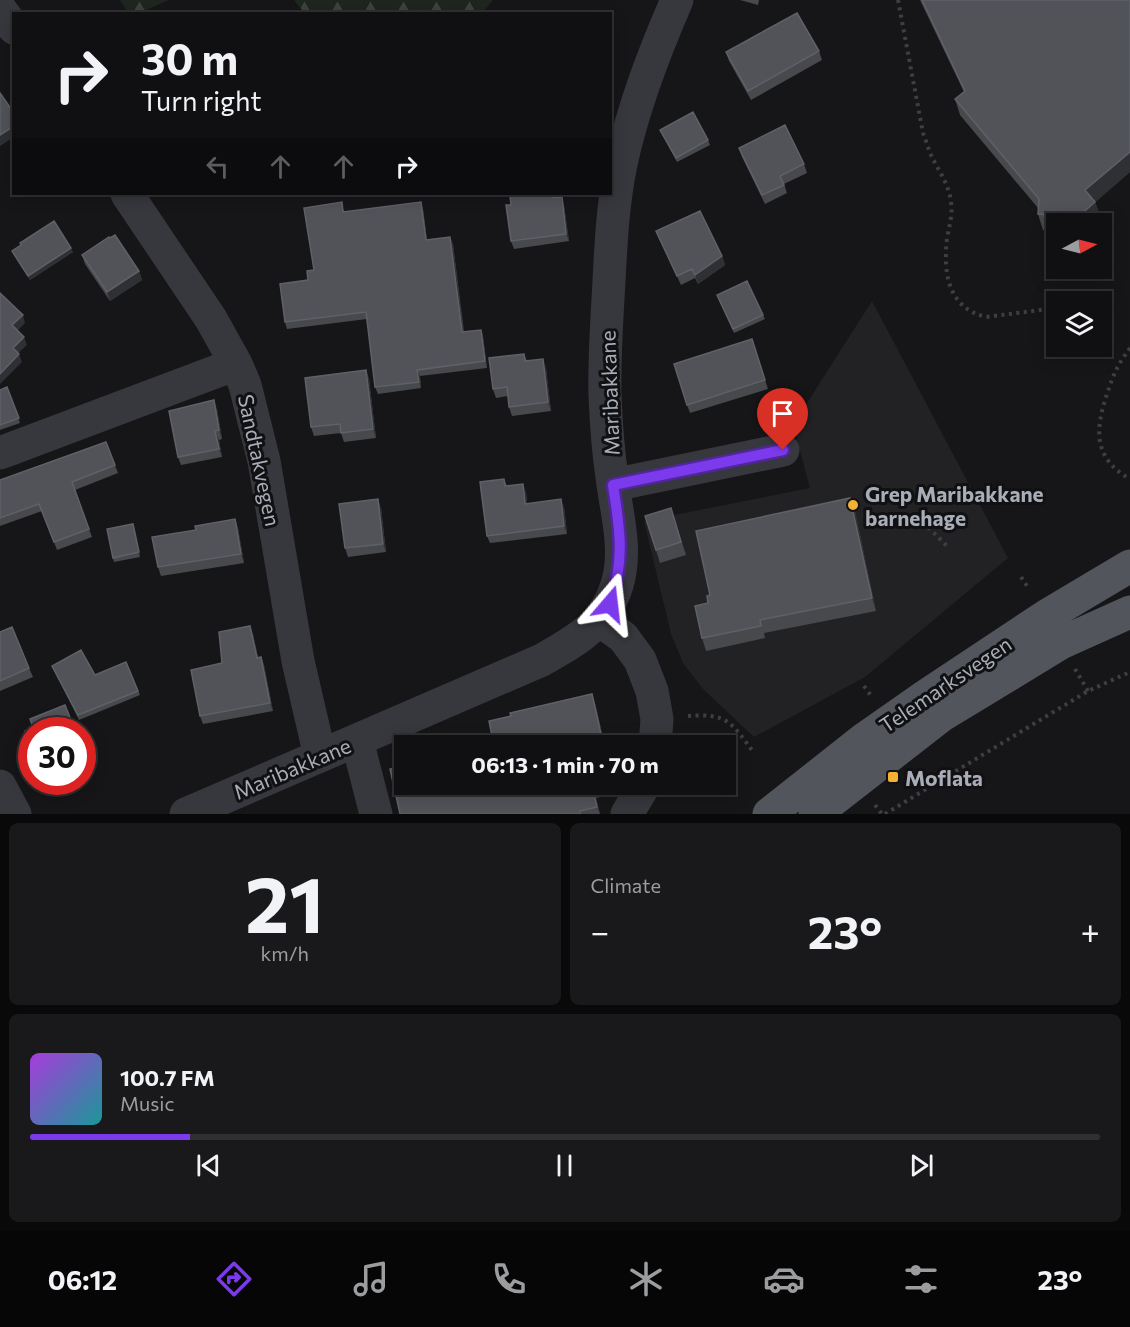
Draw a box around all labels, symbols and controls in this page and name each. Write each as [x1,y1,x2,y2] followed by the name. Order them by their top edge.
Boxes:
[141,32,238,84] text: 30 m
[42,36,120,114] icon: right
[141,84,261,117] text: Turn right
[201,150,234,183] icon: left
[264,150,297,183] icon: ahead
[327,150,360,183] icon: ahead
[390,150,423,183] icon: right
[1046,213,1112,279] north arrow
[1046,213,1112,357] map controls
[1046,291,1112,357] button: layers
[594,330,624,456] street label: Maribakkane
[757,388,808,450] pin
[234,392,286,528] street label: Sandtakvegen
[766,397,799,430] icon: arrive
[865,481,1044,530] place label: Grep Maribakkane barnehage
[846,498,860,512] marker: Grep Maribakkane barnehage
[578,572,642,636] position arrow
[874,631,1016,737] street label: Telemarksvegen
[18,717,96,795] speed limit sign: 30
[230,732,354,804] street label: Maribakkane
[471,751,659,778] text: 06:13 · 1 min · 70 m
[905,765,983,790] place label: Moflata
[886,770,900,784] marker: Moflata
[245,854,325,949] text: 21
[591,873,661,897] text: Climate
[808,903,882,958] text: 23°
[591,910,609,951] text: −
[1081,910,1100,951] text: +
[260,941,309,965] text: km/h
[120,1064,215,1091] text: 100.7 FM
[120,1091,174,1115] text: Music
[192,1149,225,1182] icon: previous
[548,1149,581,1182] icon: pause
[905,1149,938,1182] icon: next
[213,1258,255,1300] icon: directions
[350,1258,392,1300] icon: music
[488,1258,530,1300] icon: phone
[625,1258,667,1300] icon: climate
[763,1258,805,1300] icon: car
[900,1258,942,1300] icon: filters
[48,1263,117,1296] text: 06:12
[1038,1263,1082,1296] text: 23°

